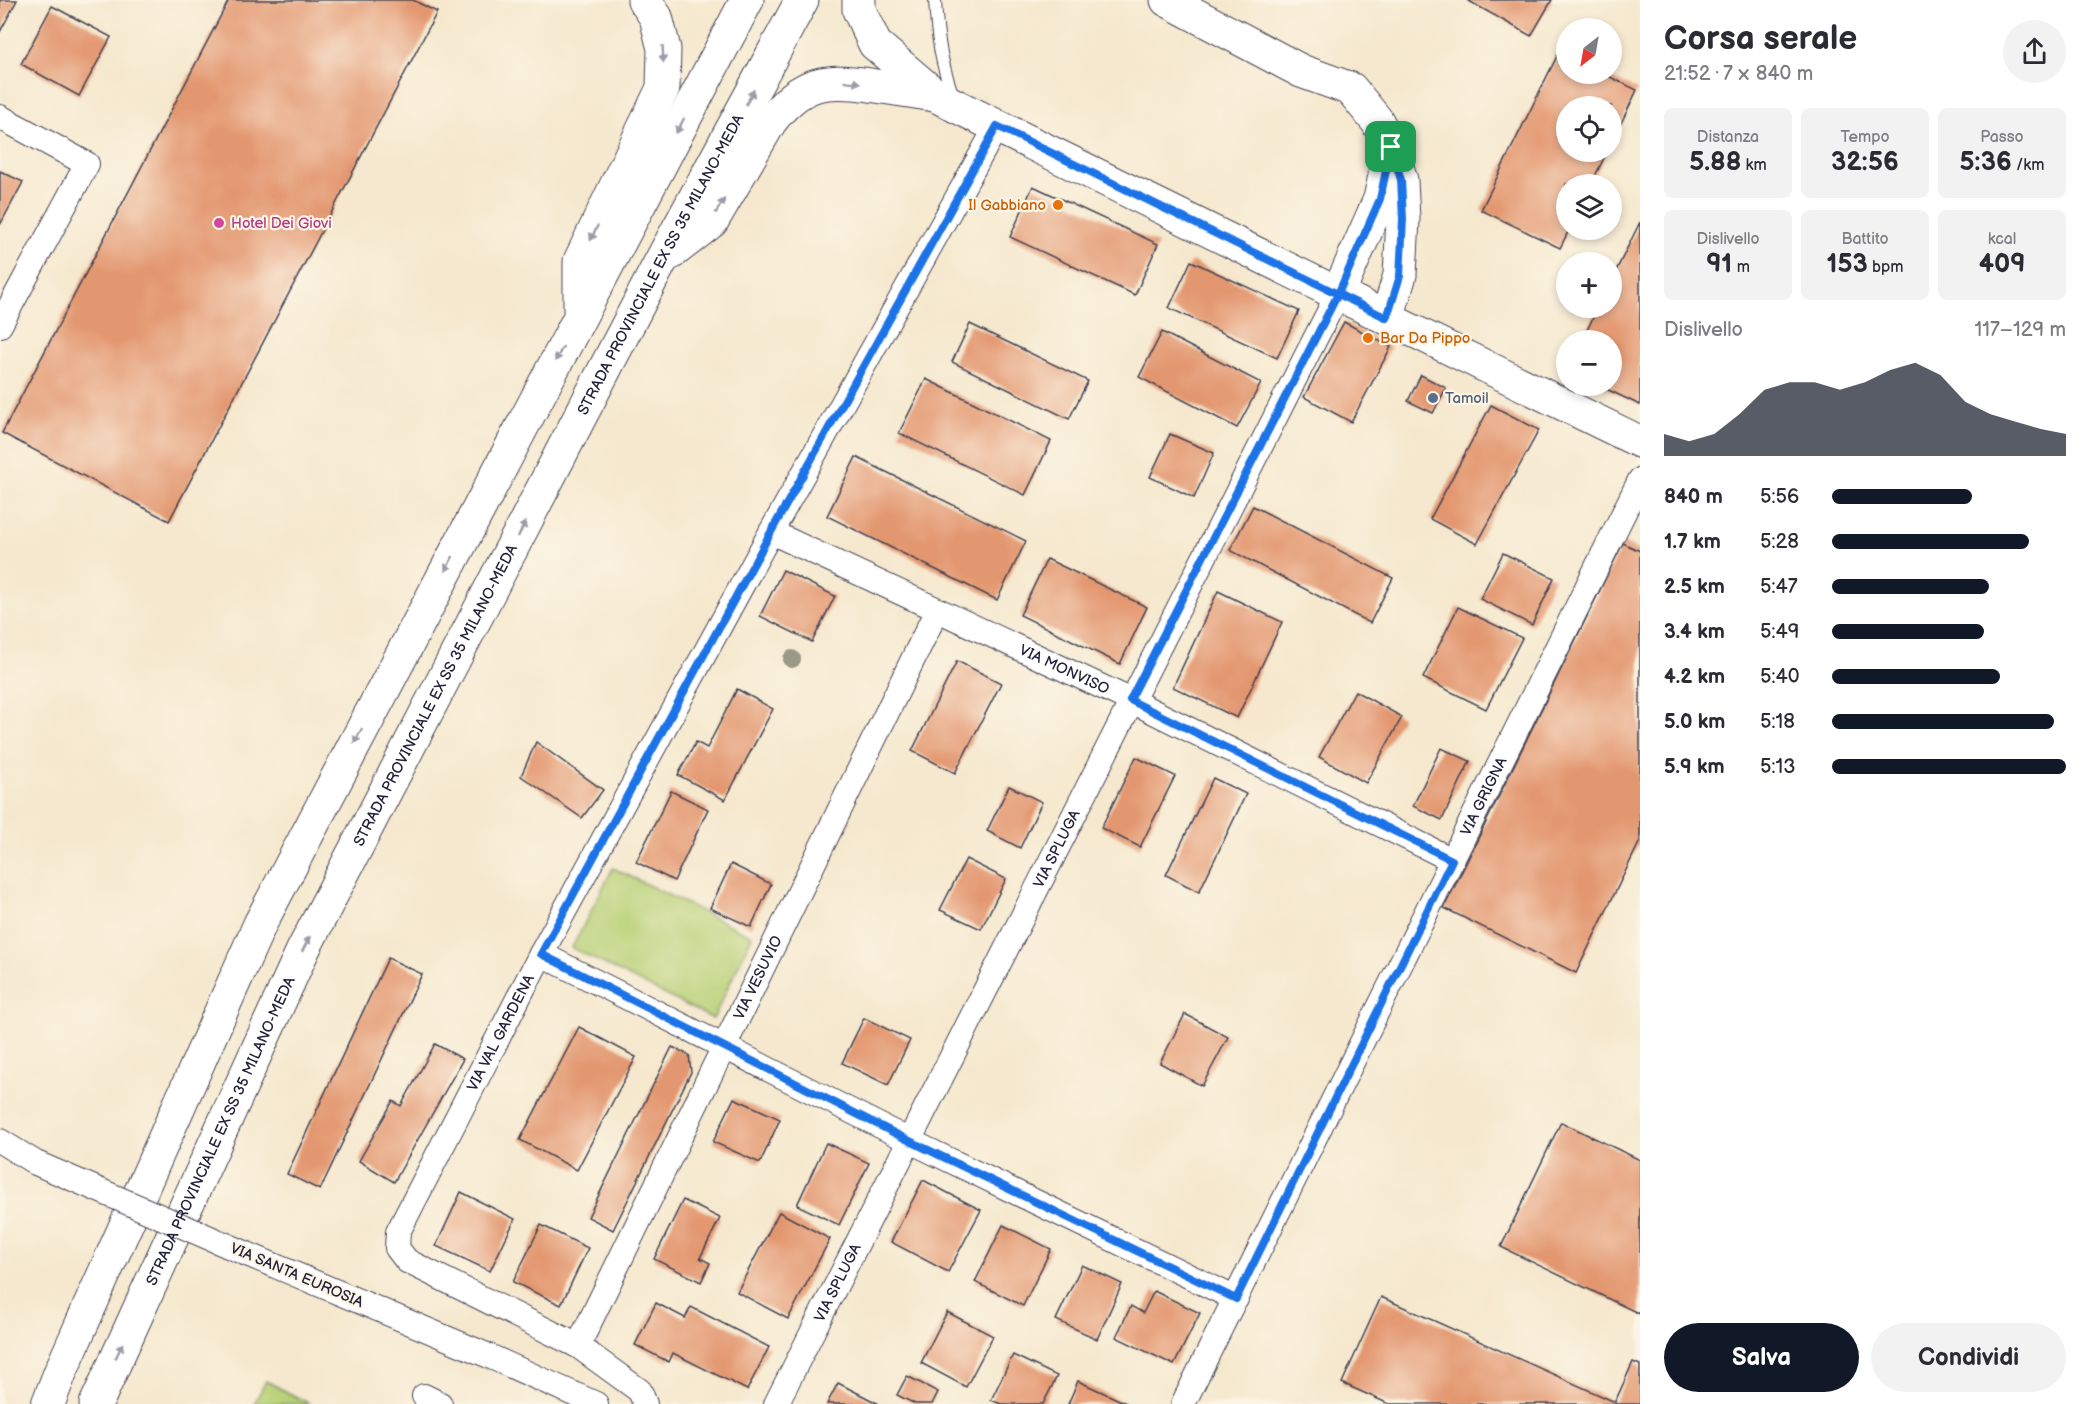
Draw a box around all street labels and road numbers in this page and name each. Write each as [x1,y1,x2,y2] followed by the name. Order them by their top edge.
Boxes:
[574,111,749,418] street label: STRADA PROVINCIALE EX SS 35 MILANO-MEDA
[350,541,522,850] street label: STRADA PROVINCIALE EX SS 35 MILANO-MEDA
[1016,641,1112,699] street label: VIA MONVISO
[1457,753,1512,839] street label: VIA GRIGNA
[1029,806,1085,891] street label: VIA SPLUGA
[730,933,787,1023] street label: VIA VESUVIO
[463,971,539,1095] street label: VIA VAL GARDENA
[142,973,300,1289] street label: STRADA PROVINCIALE EX SS 35 MILANO-MEDA
[227,1239,367,1312] street label: VIA SANTA EUROSIA
[810,1240,866,1325] street label: VIA SPLUGA

